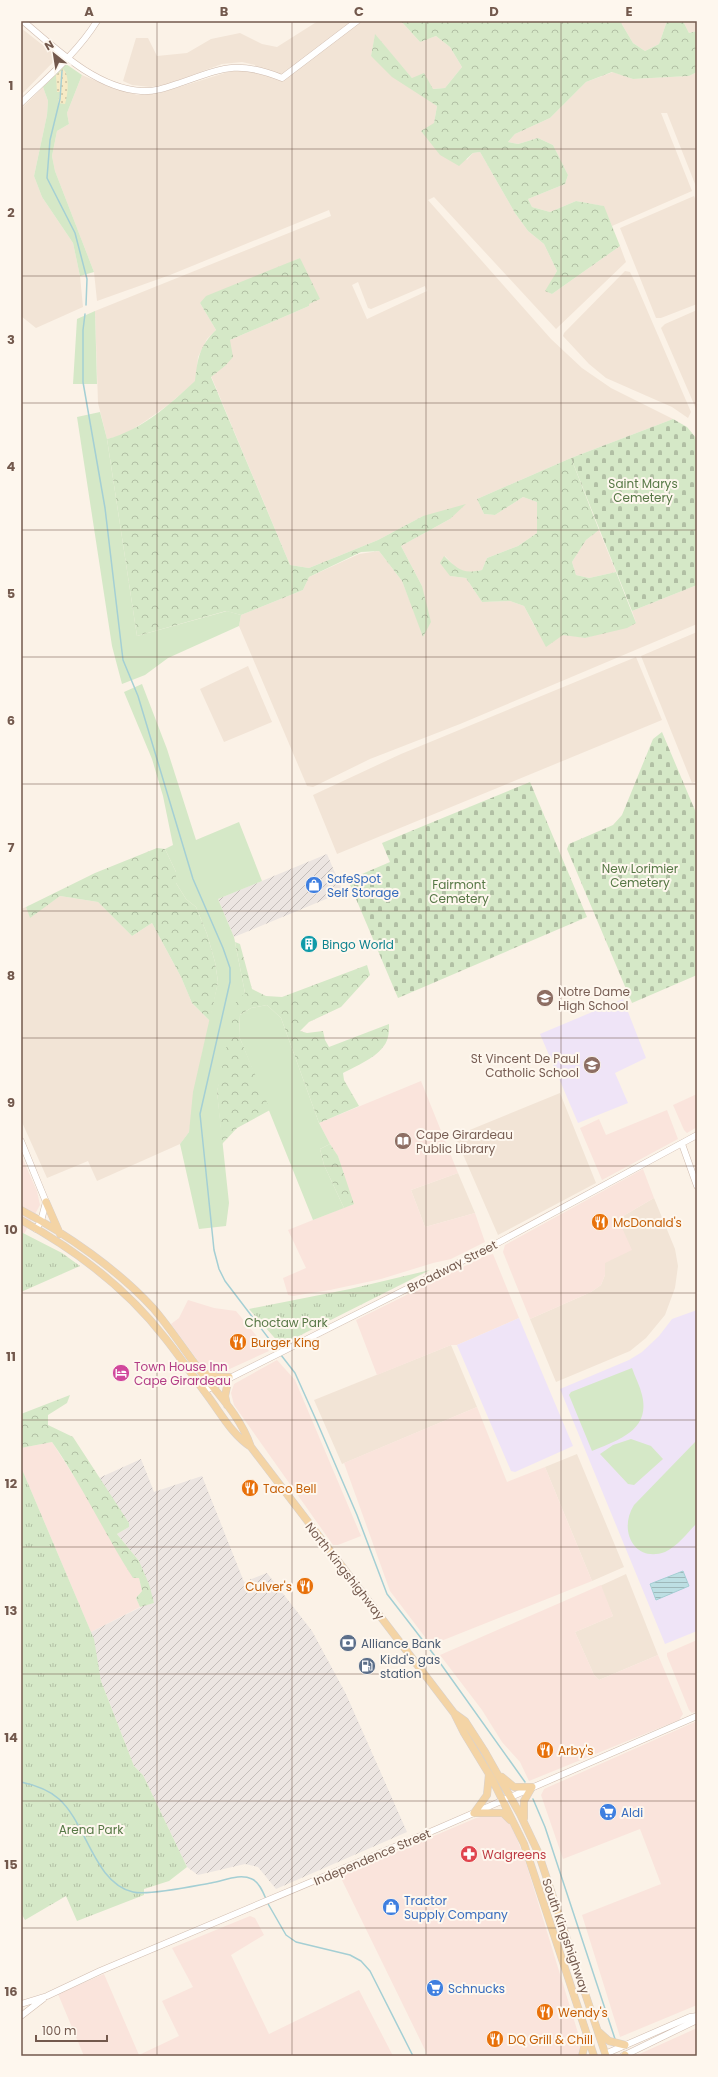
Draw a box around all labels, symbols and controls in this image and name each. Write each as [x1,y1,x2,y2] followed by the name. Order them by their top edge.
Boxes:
[84,2,94,21] text: A
[220,2,229,21] text: B
[354,2,364,21] text: C
[489,2,499,21] text: D
[625,2,633,21] text: E
[34,34,74,74] north arrow
[41,36,57,54] text: N
[9,76,13,95] text: 1
[7,203,15,222] text: 2
[7,330,15,349] text: 3
[7,457,16,476] text: 4
[608,475,678,506] park label: Saint Marys Cemetery
[7,584,15,603] text: 5
[7,711,15,730] text: 6
[8,838,15,857] text: 7
[602,860,679,891] park label: New Lorimier Cemetery
[327,870,399,901] place label: SafeSpot Self Storage
[304,875,324,895] shop icon: SafeSpot Self Storage
[429,876,489,907] park label: Fairmont Cemetery
[299,934,319,954] building icon: Bingo World
[322,936,394,953] place label: Bingo World
[7,966,15,985] text: 8
[558,983,630,1014] place label: Notre Dame High School
[535,988,555,1008] school or university icon: Notre Dame High School
[471,1050,579,1081] place label: St Vincent De Paul Catholic School
[582,1055,602,1075] school or university icon: St Vincent De Paul Catholic School
[7,1093,15,1112] text: 9
[416,1126,513,1157] place label: Cape Girardeau Public Library
[393,1131,413,1151] library icon: Cape Girardeau Public Library
[590,1212,610,1232] restaurant icon: McDonald's
[613,1214,682,1231] place label: McDonald's
[4,1220,18,1239] text: 10
[404,1236,500,1296] street label: Broadway Street
[244,1314,328,1331] park label: Choctaw Park
[228,1332,248,1352] restaurant icon: Burger King
[251,1334,320,1351] place label: Burger King
[6,1347,16,1366] text: 11
[134,1358,231,1389] place label: Town House Inn Cape Girardeau
[111,1363,131,1383] hotel icon: Town House Inn Cape Girardeau
[5,1474,18,1493] text: 12
[240,1478,260,1498] restaurant icon: Taco Bell
[263,1480,317,1497] place label: Taco Bell
[302,1519,389,1623] street label: North Kingshighway
[295,1576,315,1596] restaurant icon: Culver's
[245,1578,292,1595] place label: Culver's
[5,1601,18,1620] text: 13
[338,1633,358,1653] bank icon: Alliance Bank
[361,1635,442,1652] place label: Alliance Bank
[380,1651,440,1682] place label: Kidd's gas station
[357,1656,377,1676] fuel station icon: Kidd's gas station
[4,1728,18,1747] text: 14
[535,1740,555,1760] restaurant icon: Arby's
[558,1742,594,1759] place label: Arby's
[598,1802,618,1822] supermarket icon: Aldi
[621,1804,643,1821] place label: Aldi
[59,1821,124,1838] park label: Arena Park
[311,1825,433,1889] street label: Independence Street
[459,1844,479,1864] pharmacy icon: Walgreens
[482,1846,546,1863] place label: Walgreens
[4,1855,18,1874] text: 15
[538,1876,594,1996] street label: South Kingshighway
[404,1892,508,1923] place label: Tractor Supply Company
[381,1897,401,1917] shop icon: Tractor Supply Company
[425,1978,445,1998] supermarket icon: Schnucks
[448,1980,505,1997] place label: Schnucks
[4,1982,18,2001] text: 16
[535,2002,555,2022] restaurant icon: Wendy's
[558,2004,608,2021] place label: Wendy's
[36,2017,107,2043] scale bar
[42,2022,76,2039] text: 100 m
[485,2029,505,2049] restaurant icon: DQ Grill & Chill
[508,2031,593,2048] place label: DQ Grill & Chill

